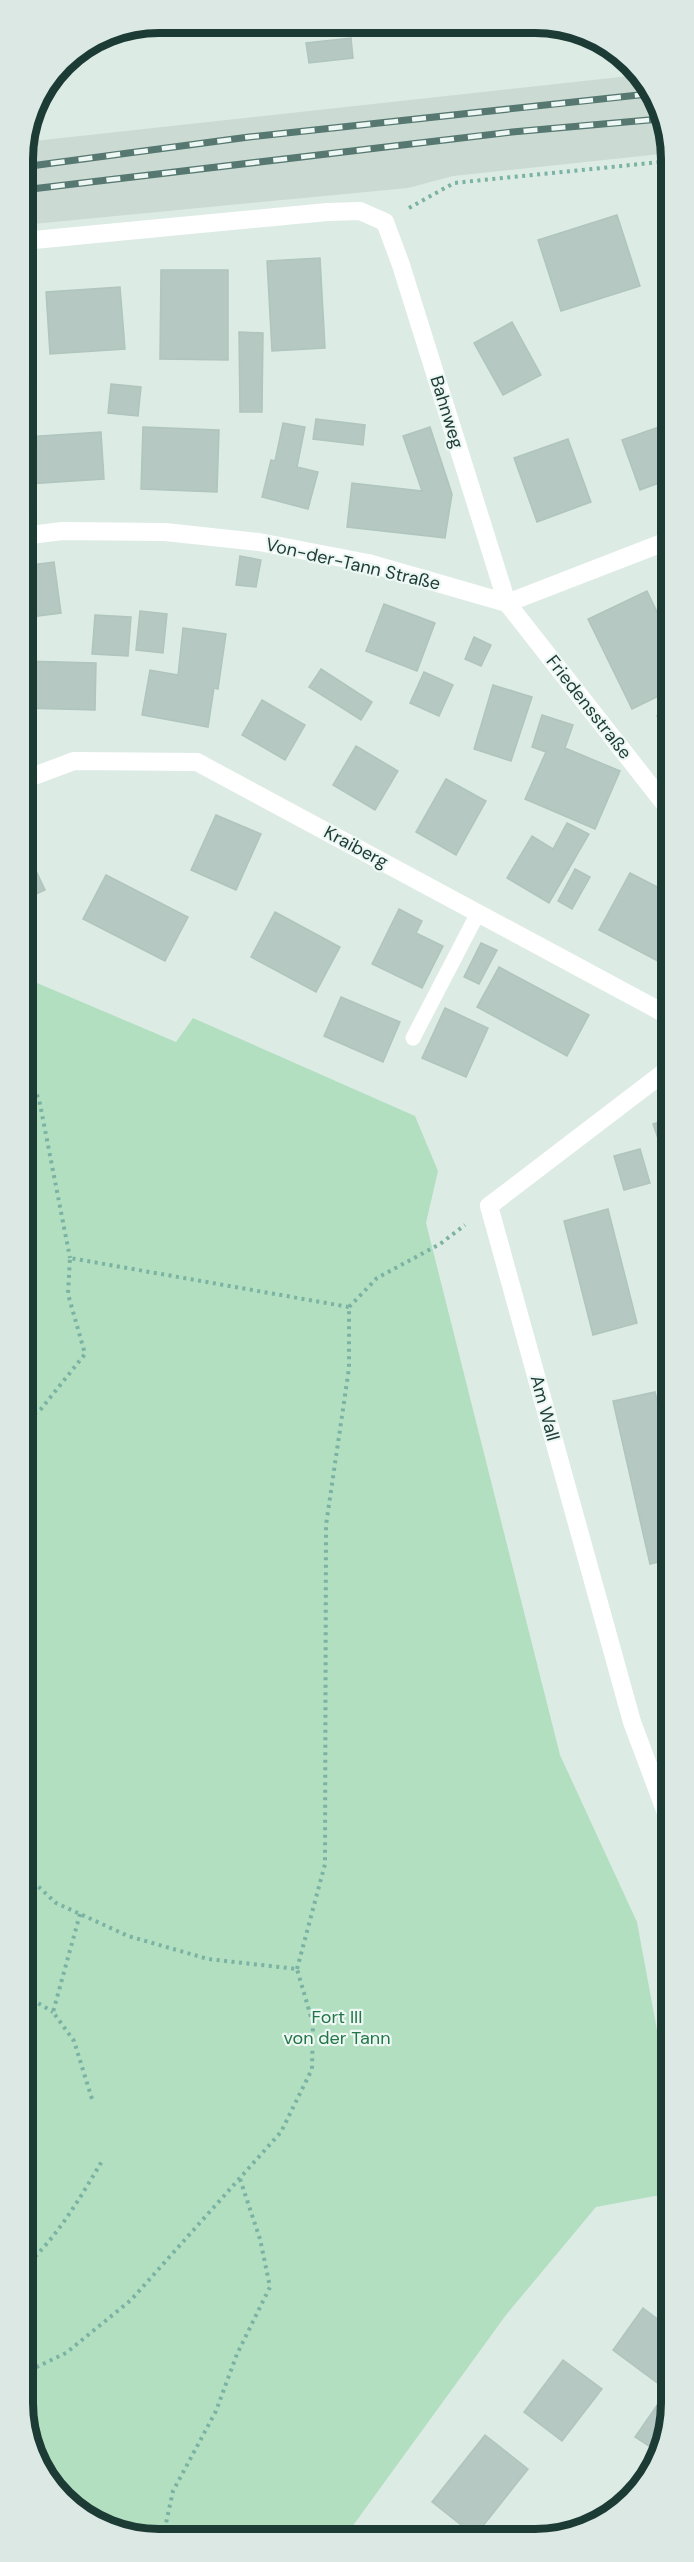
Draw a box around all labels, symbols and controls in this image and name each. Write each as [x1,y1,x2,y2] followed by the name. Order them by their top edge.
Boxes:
[425,373,469,451] street label: Bahnweg
[263,532,443,596] street label: Von-der-Tann Straße
[541,650,637,764] street label: Friedensstraße
[320,820,392,874] street label: Kraiberg
[525,1372,565,1444] street label: Am Wall
[283,2005,391,2050] park label: Fort III von der Tann

